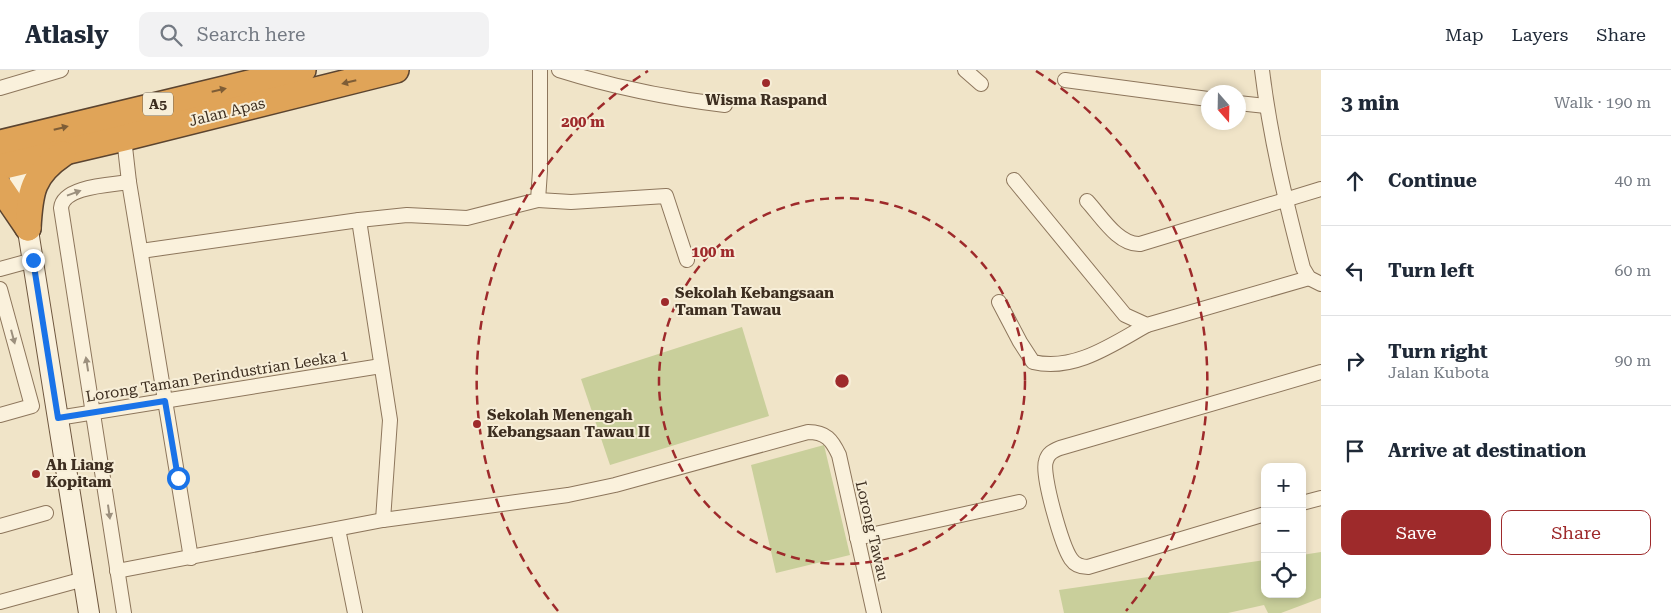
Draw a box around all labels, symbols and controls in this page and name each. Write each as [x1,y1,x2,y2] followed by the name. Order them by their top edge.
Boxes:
[139,12,489,57] search box
[25,21,109,49] text: Atlasly
[157,21,185,49] icon: search
[197,23,306,46] text: Search here
[1445,24,1484,45] text: Map
[1512,24,1568,45] text: Layers
[1596,24,1646,45] text: Share
[760,77,772,89] marker: Wisma Raspand
[342,78,357,86] one-way arrow
[1201,85,1246,130] north arrow
[211,86,227,94] one-way arrow
[705,91,827,109] place label: Wisma Raspand
[1341,91,1399,115] text: 3 min
[143,92,173,116] road number: A5
[1554,93,1651,112] text: Walk · 190 m
[187,94,267,130] street label: Jalan Apas
[561,113,605,131] text: 200 m
[54,124,69,132] one-way arrow
[1341,167,1369,195] icon: ahead
[1388,169,1477,192] text: Continue
[1614,171,1651,190] text: 40 m
[67,189,82,197] one-way arrow
[691,243,735,261] text: 100 m
[22,249,45,272] route end
[1341,257,1369,285] icon: left
[1388,259,1474,282] text: Turn left
[1614,261,1651,280] text: 60 m
[675,284,834,319] place label: Sekolah Kebangsaan Taman Tawau
[659,296,671,308] marker: Sekolah Kebangsaan Taman Tawau
[9,329,17,344] one-way arrow
[1388,340,1488,363] text: Turn right
[84,346,350,406] street label: Lorong Taman Perindustrian Leeka 1
[1341,347,1369,375] icon: right
[1614,351,1651,370] text: 90 m
[82,356,90,372] one-way arrow
[1388,363,1489,382] text: Jalan Kubota
[833,372,851,390] centre of rings
[487,406,650,441] place label: Sekolah Menengah Kebangsaan Tawau II
[471,418,483,430] marker: Sekolah Menengah Kebangsaan Tawau II
[1341,437,1369,465] icon: arrive
[1388,439,1586,462] text: Arrive at destination
[46,456,114,491] place label: Ah Liang Kopitam
[1261,463,1306,598] map controls
[1261,463,1306,508] button: +
[167,467,190,490] route start
[30,468,42,480] marker: Ah Liang Kopitam
[852,479,892,583] street label: Lorong Tawau
[105,505,113,521] one-way arrow
[1261,508,1306,553] button: −
[1341,510,1491,555] button: Save
[1501,510,1651,555] button: Share
[1261,553,1306,598] button: locate

